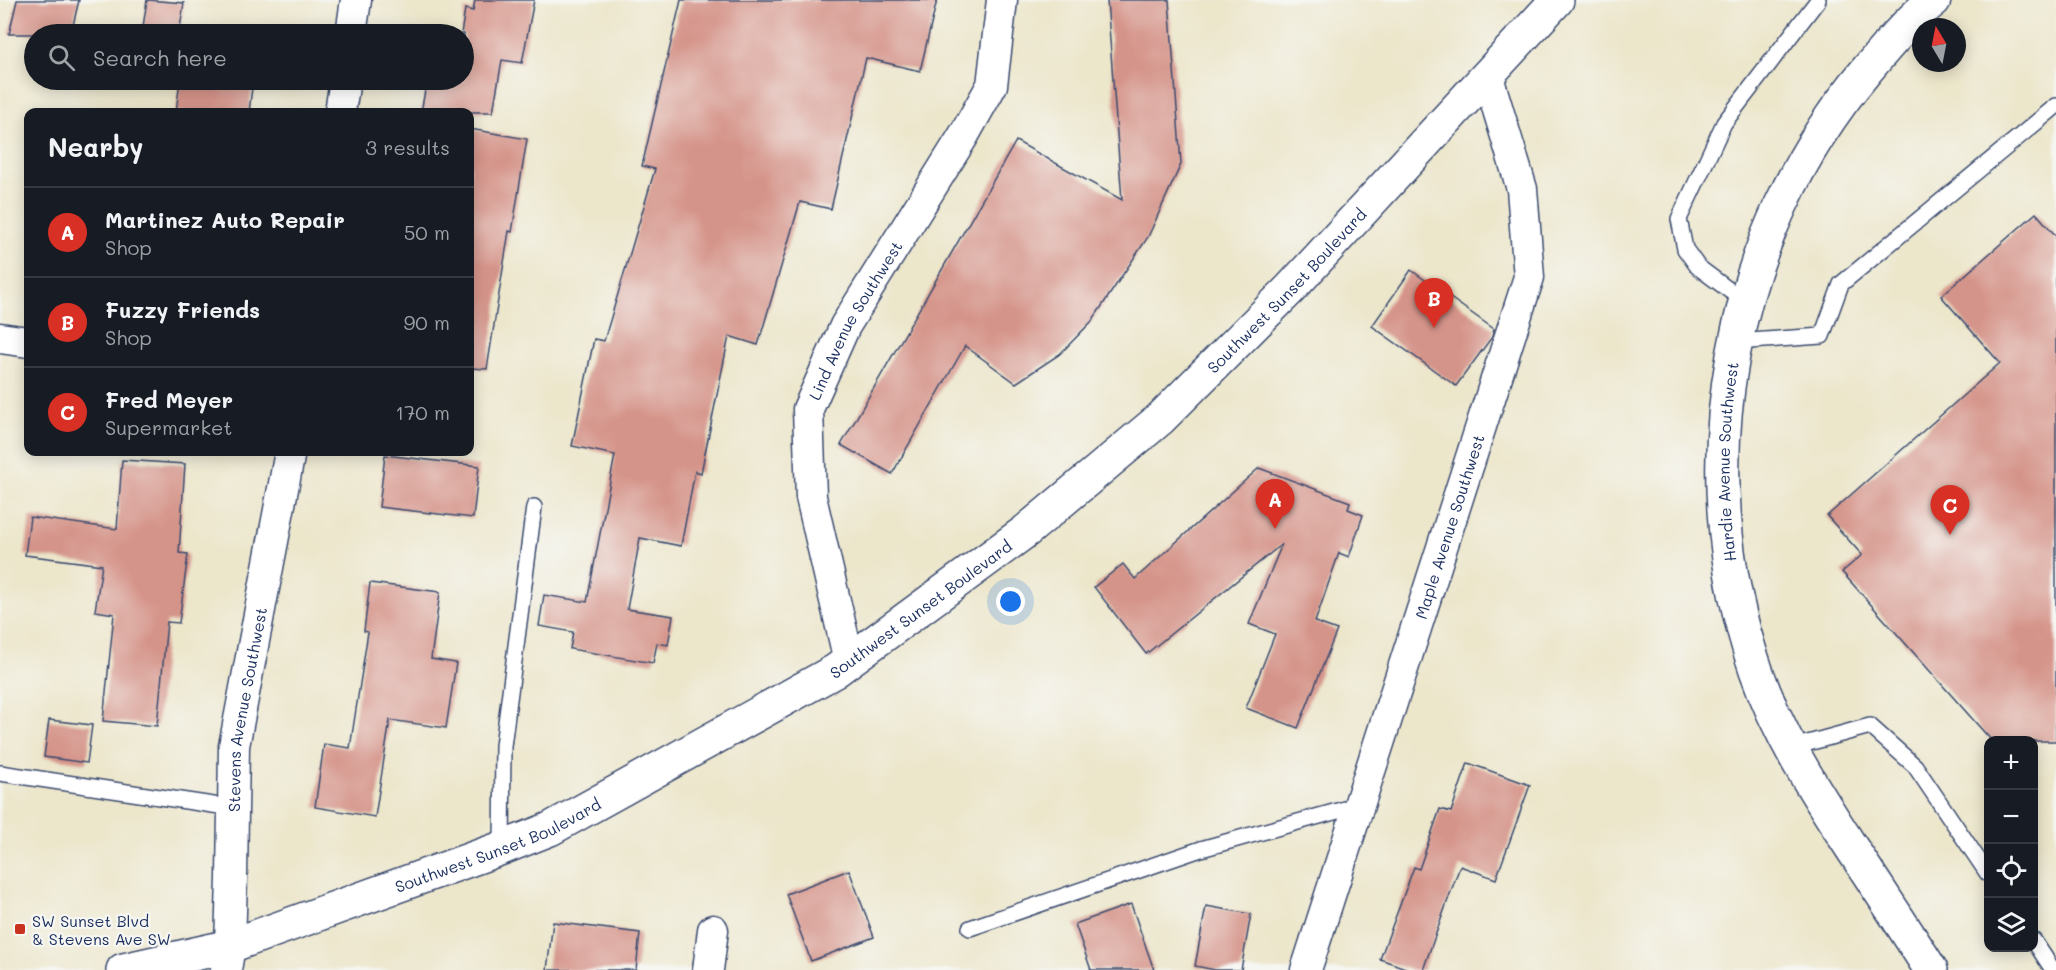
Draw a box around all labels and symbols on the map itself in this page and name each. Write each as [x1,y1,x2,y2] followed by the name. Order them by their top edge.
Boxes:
[1912,18,1966,72] north arrow
[1202,203,1370,377] street label: Southwest Sunset Boulevard
[803,236,906,403] street label: Lind Avenue Southwest
[1414,278,1454,328] pin: B
[1712,360,1742,563] street label: Hardie Avenue Southwest
[1409,431,1488,621] street label: Maple Avenue Southwest
[1256,480,1294,529] pin: A
[1930,486,1970,535] pin: C
[826,535,1016,682] street label: Southwest Sunset Boulevard
[996,587,1025,616] your location
[223,605,271,812] street label: Stevens Avenue Southwest
[392,793,604,896] street label: Southwest Sunset Boulevard
[32,910,171,949] place label: SW Sunset Blvd & Stevens Ave SW
[13,922,27,936] marker: SW Sunset Blvd & Stevens Ave SW

